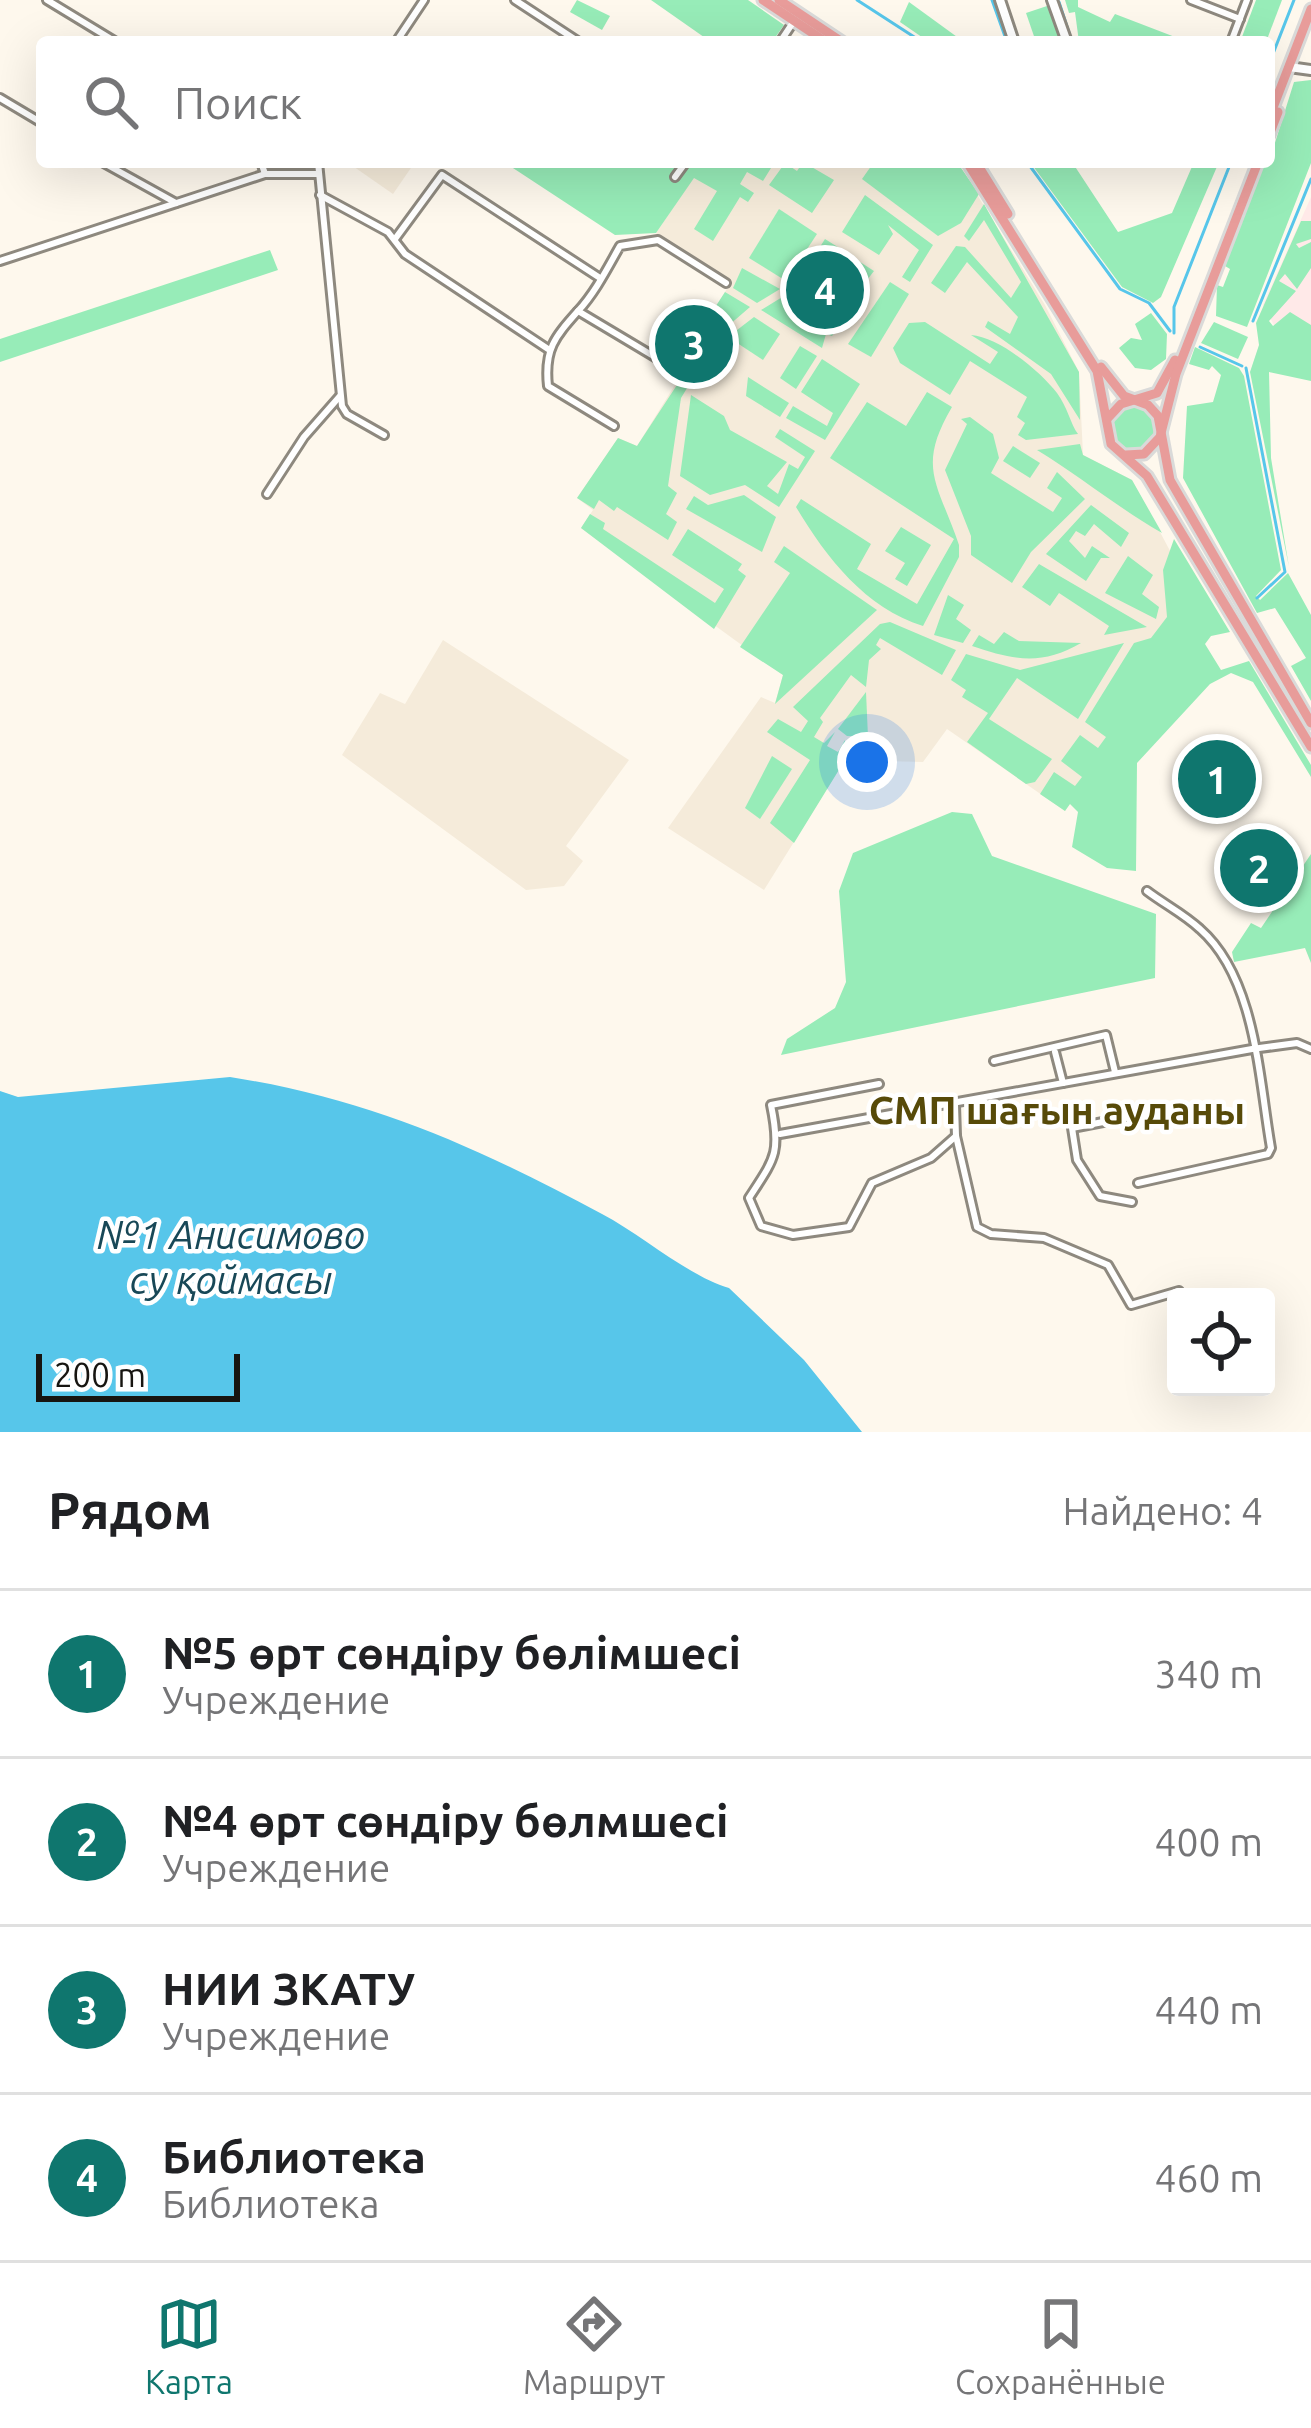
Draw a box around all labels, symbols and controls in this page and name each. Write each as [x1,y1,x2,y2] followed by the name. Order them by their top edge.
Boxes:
[36,36,1275,168] search box
[78,69,144,135] icon: search
[174,77,302,128] text: Поиск
[786,245,864,335] pin: 4
[655,299,733,389] pin: 3
[837,732,897,792] your location
[1178,734,1256,824] pin: 1
[1220,823,1298,913] pin: 2
[869,1088,1245,1131] district label: СМП шағын ауданы
[97,1213,365,1301] water label: №1 Анисимово су қоймасы
[1167,1288,1275,1396] map controls
[1167,1288,1275,1396] button: locate
[36,1348,240,1401] scale bar
[54,1356,146,1393] text: 200 m
[48,1481,212,1539] text: Рядом
[1063,1489,1263,1532] text: Найдено: 4
[162,1627,741,1678] text: №5 өрт сөндіру бөлімшесі
[76,1652,98,1695] text: 1
[1154,1652,1263,1695] text: 340 m
[162,1678,390,1721] text: Учреждение
[162,1795,728,1846] text: №4 өрт сөндіру бөлмшесі
[76,1820,98,1863] text: 2
[1154,1820,1263,1863] text: 400 m
[162,1846,390,1889] text: Учреждение
[162,1963,415,2014] text: НИИ ЗКАТУ
[76,1988,98,2031] text: 3
[1154,1988,1263,2031] text: 440 m
[162,2014,390,2057] text: Учреждение
[162,2131,426,2182] text: Библиотека
[76,2156,98,2199] text: 4
[1154,2156,1263,2199] text: 460 m
[162,2182,380,2225] text: Библиотека
[145,2291,233,2400] tab: Карта
[523,2291,665,2400] tab: Маршрут
[955,2291,1166,2400] tab: Сохранённые

